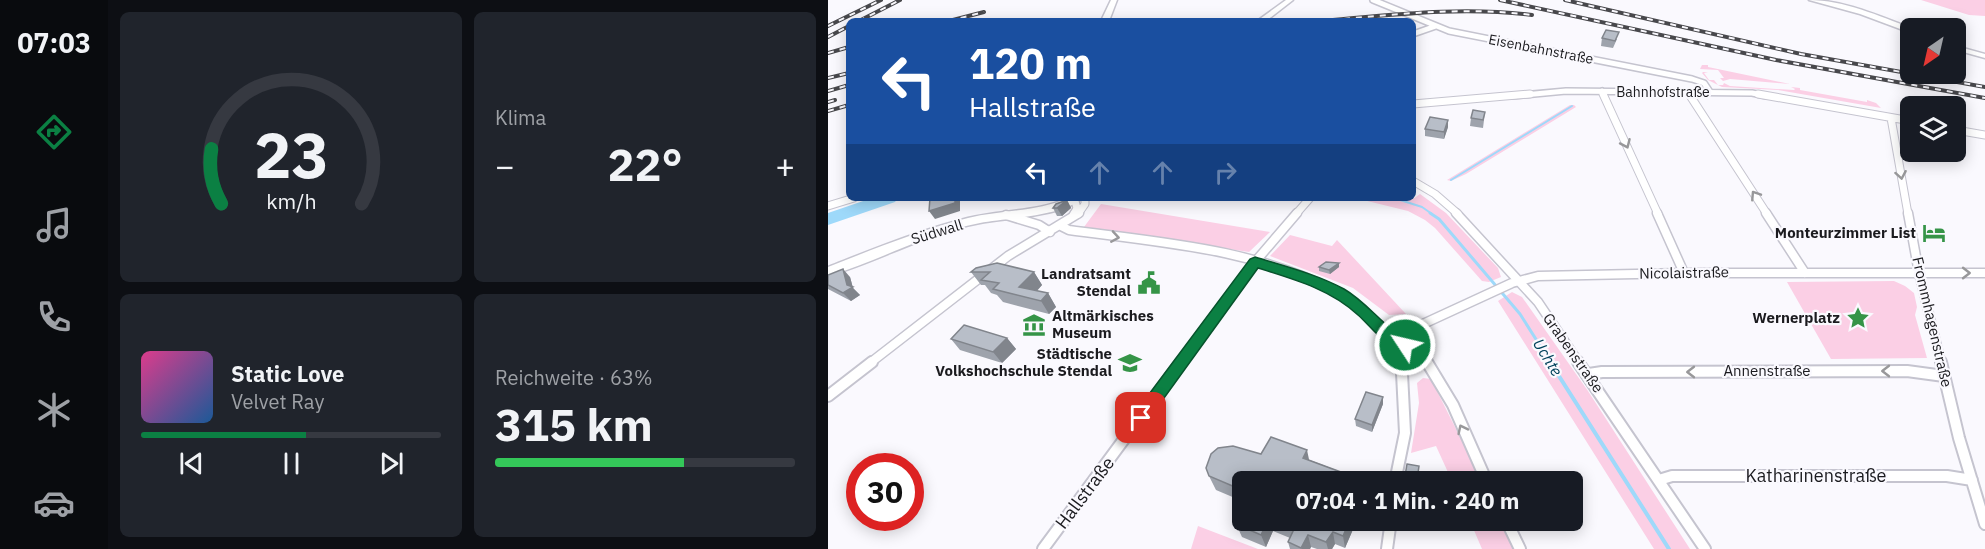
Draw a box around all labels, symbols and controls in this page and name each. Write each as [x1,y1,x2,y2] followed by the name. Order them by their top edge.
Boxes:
[1900,18,1966,84] north arrow
[1900,18,1966,162] map controls
[17,25,91,60] text: 07:03
[1487,30,1595,68] street label: Eisenbahnstraße
[969,36,1092,91] text: 120 m
[870,42,948,120] icon: left
[1616,83,1710,101] street label: Bahnhofstraße
[969,89,1096,124] text: Hallstraße
[1900,96,1966,162] button: layers
[495,104,546,131] text: Klima
[33,111,75,153] icon: directions
[254,114,328,195] text: 23
[607,135,683,193] text: 22°
[1619,138,1631,149] one-way arrow
[495,144,515,187] text: −
[775,144,795,187] text: +
[1020,156,1053,189] icon: left
[1083,156,1116,189] icon: ahead
[1146,156,1179,189] icon: ahead
[1209,156,1242,189] icon: right
[1894,170,1907,180] one-way arrow
[266,187,316,215] text: km/h
[1751,191,1762,202] one-way arrow
[33,204,75,246] icon: music
[909,215,965,248] street label: Südwall
[1921,220,1947,246] hotel icon: Monteurzimmer List
[1775,223,1916,242] place label: Monteurzimmer List
[1110,230,1120,243] one-way arrow
[1908,255,1957,389] street label: Frommhagenstraße
[1639,262,1729,283] street label: Nicolaistraße
[1041,264,1131,300] place label: Landratsamt Stendal
[1961,267,1970,279] one-way arrow
[1136,270,1162,296] public building icon: Landratsamt Stendal
[33,296,75,338] icon: phone
[1845,305,1871,331] place icon: Wernerplatz
[1052,306,1154,342] place label: Altmärkisches Museum
[1752,308,1840,327] place label: Wernerplatz
[1539,309,1608,396] street label: Grabenstraße
[1021,312,1047,338] museum icon: Altmärkisches Museum
[1373,313,1437,377] position arrow
[1529,335,1567,379] water label: Uchte
[935,344,1112,380] place label: Städtische Volkshochschule Stendal
[1117,350,1143,376] school or university icon: Städtische Volkshochschule Stendal
[231,359,344,388] text: Static Love
[1723,361,1811,380] street label: Annenstraße
[495,364,652,391] text: Reichweite · 63%
[1882,365,1891,377] one-way arrow
[1687,366,1696,378] one-way arrow
[231,388,324,415] text: Velvet Ray
[33,389,75,431] icon: climate
[1115,392,1166,443] pin
[495,395,653,453] text: 315 km
[1124,401,1157,434] icon: arrive
[1458,424,1470,435] one-way arrow
[175,447,208,480] icon: previous
[275,447,308,480] icon: pause
[375,447,408,480] icon: next
[1050,452,1119,533] street label: Hallstraße
[846,453,924,531] speed limit sign: 30
[1746,464,1887,487] street label: Katharinenstraße
[33,482,75,524] icon: car
[1296,486,1519,515] text: 07:04 · 1 Min. · 240 m

